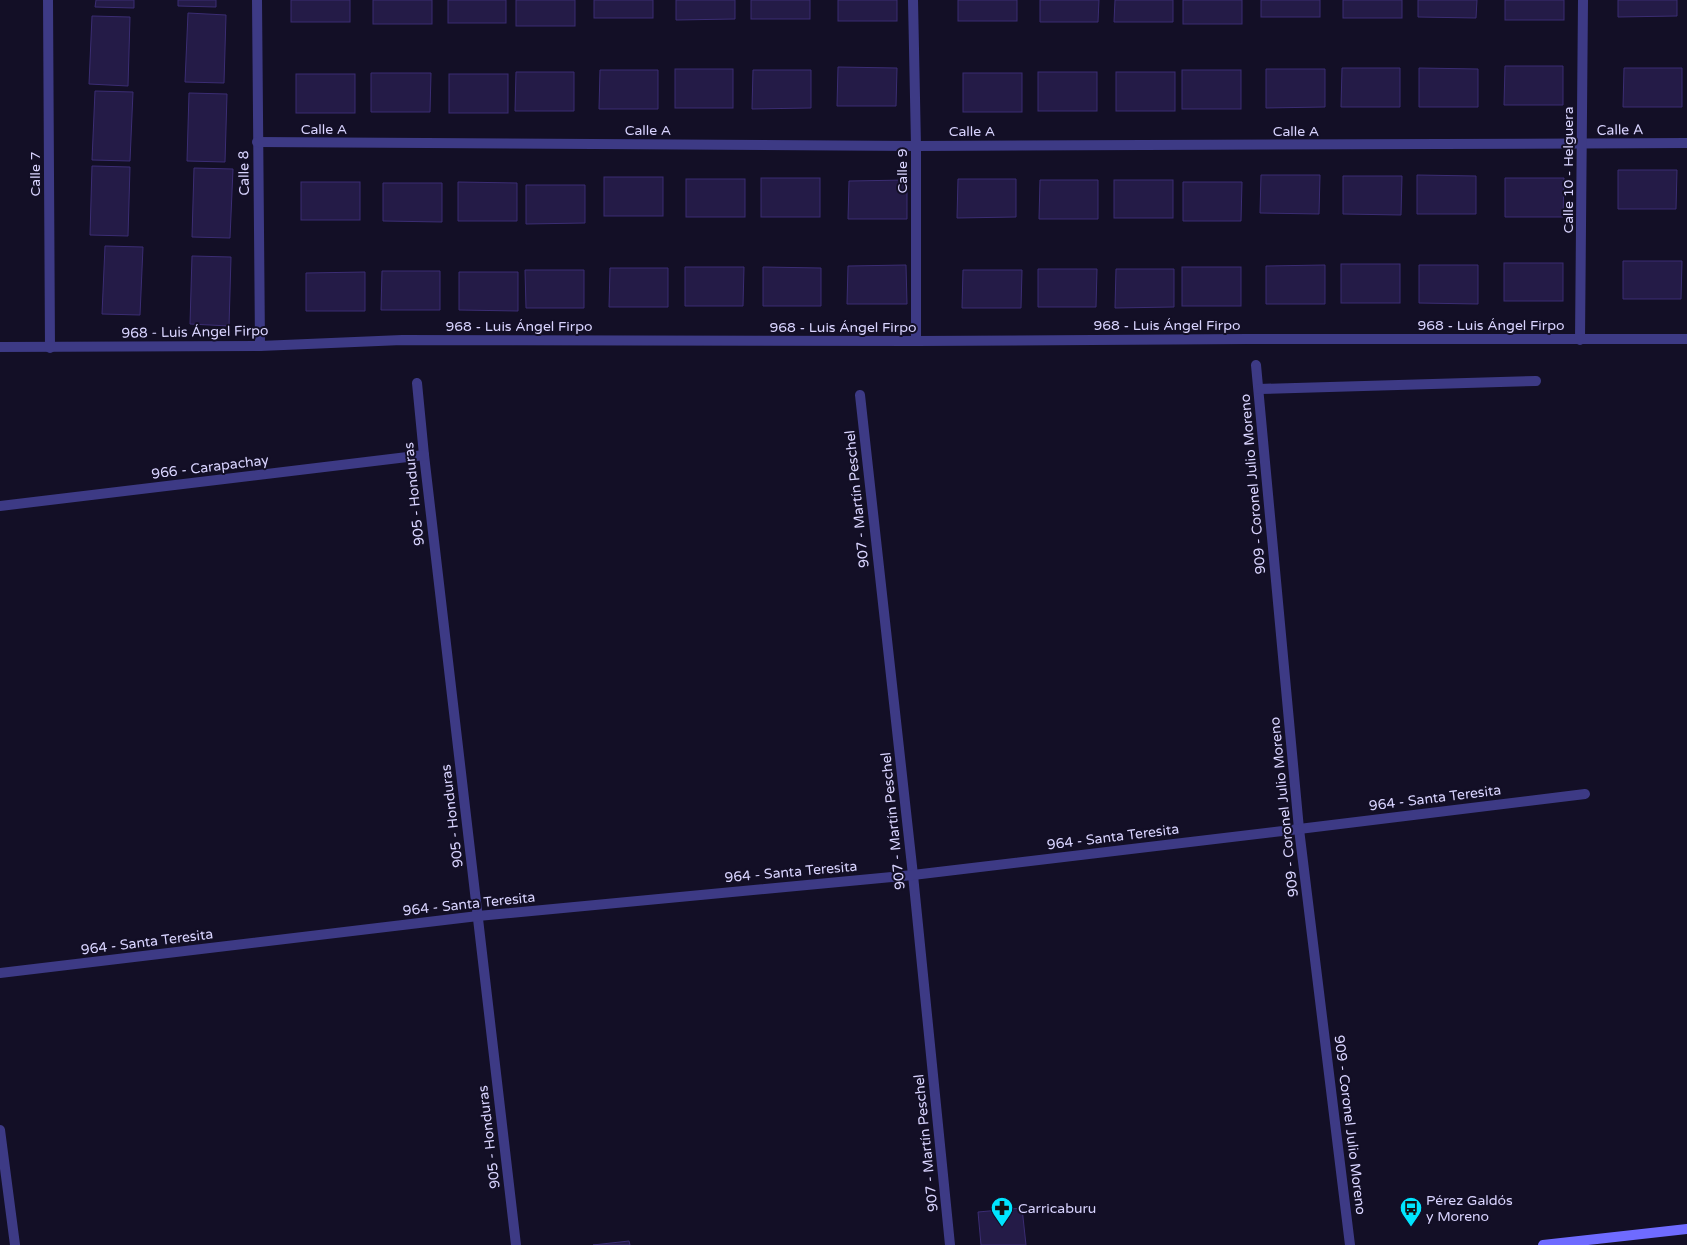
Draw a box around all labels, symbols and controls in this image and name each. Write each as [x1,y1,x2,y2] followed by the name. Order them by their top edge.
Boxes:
[1560,106,1577,234] street label: Calle 10 - Helguera
[301,121,347,138] street label: Calle A
[1597,121,1643,139] street label: Calle A
[625,122,671,139] street label: Calle A
[949,123,995,140] street label: Calle A
[1273,123,1319,140] street label: Calle A
[894,149,911,193] street label: Calle 9
[235,150,253,196] street label: Calle 8
[27,152,44,196] street label: Calle 7
[1093,317,1241,334] street label: 968 - Luis Ángel Firpo
[1417,317,1565,334] street label: 968 - Luis Ángel Firpo
[445,318,593,335] street label: 968 - Luis Ángel Firpo
[769,319,917,336] street label: 968 - Luis Ángel Firpo
[121,322,269,342] street label: 968 - Luis Ángel Firpo
[1237,393,1269,575] street label: 909 - Coronel Julio Moreno
[841,429,873,569] street label: 907 - Martín Peschel
[400,441,428,547] street label: 905 - Honduras
[150,451,270,483] street label: 966 - Carapachay
[1266,716,1302,898] street label: 909 - Coronel Julio Moreno
[877,751,909,891] street label: 907 - Martín Peschel
[437,763,467,869] street label: 905 - Honduras
[1368,781,1502,815] street label: 964 - Santa Teresita
[1046,820,1180,854] street label: 964 - Santa Teresita
[724,858,858,886] street label: 964 - Santa Teresita
[402,889,536,919] street label: 964 - Santa Teresita
[80,925,214,959] street label: 964 - Santa Teresita
[1331,1034,1369,1216] street label: 909 - Coronel Julio Moreno
[910,1073,942,1213] street label: 907 - Martín Peschel
[474,1084,504,1190] street label: 905 - Honduras
[1426,1192,1513,1225] place label: Pérez Galdós y Moreno
[989,1195,1015,1228] pharmacy icon: Carricaburu
[1398,1195,1424,1228] bus stop icon: Pérez Galdós y Moreno
[1018,1200,1096,1217] place label: Carricaburu

